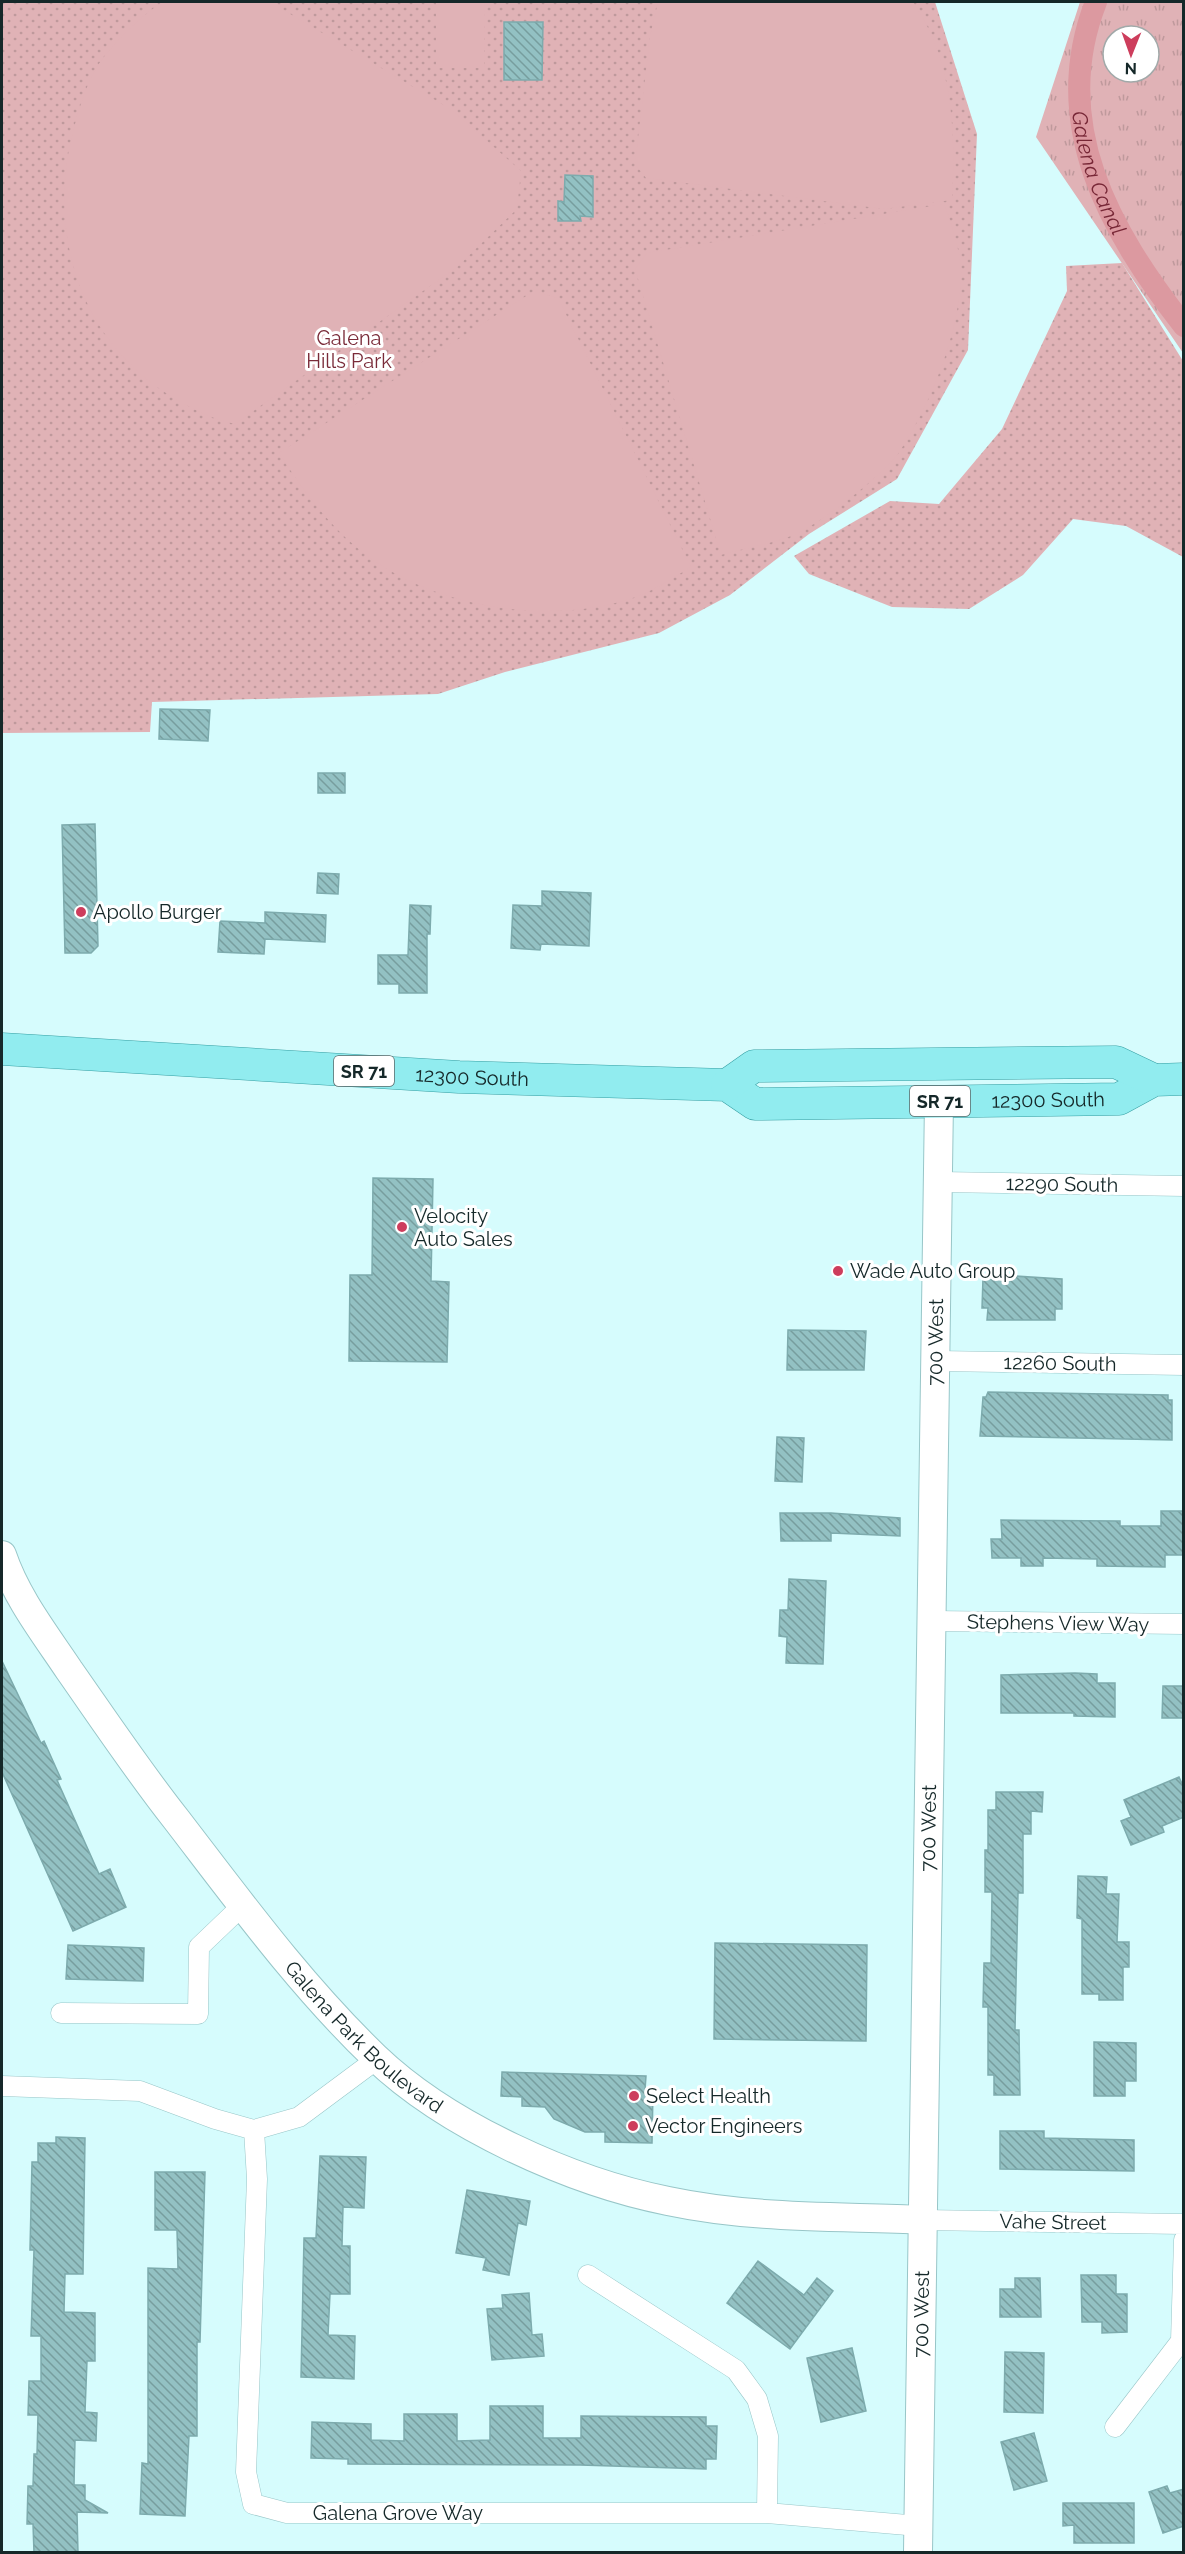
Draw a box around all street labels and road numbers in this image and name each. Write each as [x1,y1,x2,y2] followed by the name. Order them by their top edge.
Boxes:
[334,1056,394,1086] road number: SR 71
[415,1062,529,1091] street label: 12300 South
[910,1086,970,1116] road number: SR 71
[991,1087,1105,1113] street label: 12300 South
[1005,1171,1119,1197] street label: 12290 South
[923,1298,948,1386] street label: 700 West
[1003,1350,1117,1376] street label: 12260 South
[967,1609,1150,1637] street label: Stephens View Way
[916,1784,941,1872] street label: 700 West
[280,1956,448,2118] street label: Galena Park Boulevard
[999,2209,1107,2235] street label: Vahe Street
[909,2270,934,2358] street label: 700 West
[313,2501,483,2525] street label: Galena Grove Way

